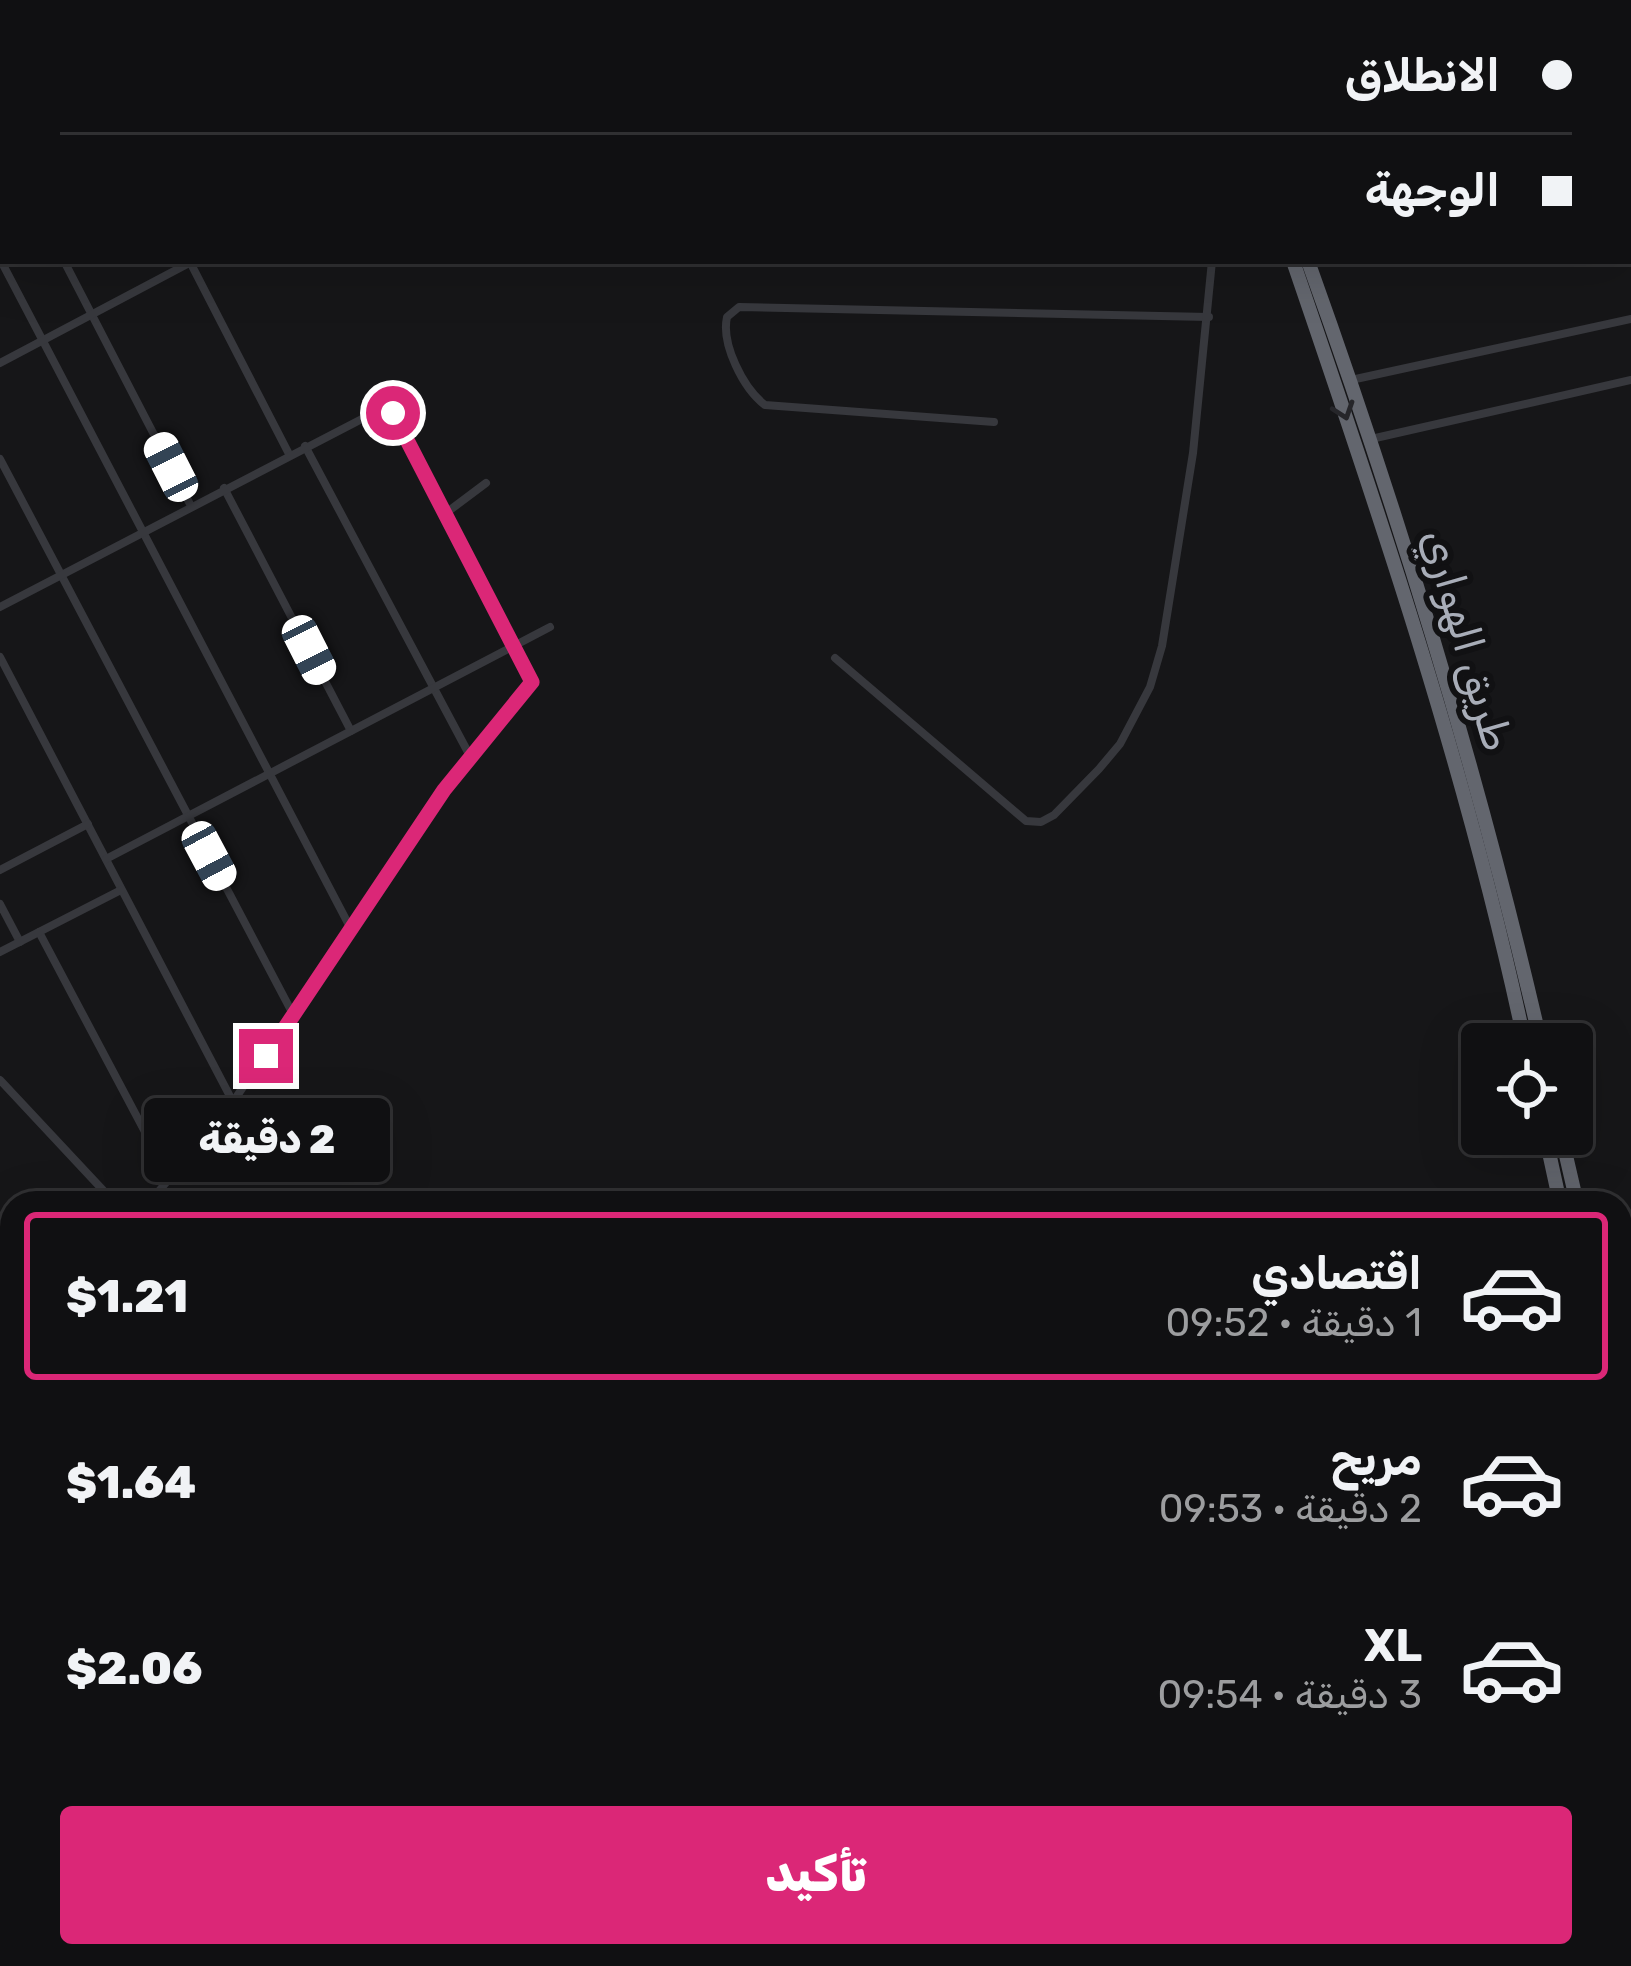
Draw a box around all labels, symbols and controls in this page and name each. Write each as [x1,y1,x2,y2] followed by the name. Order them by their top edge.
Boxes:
[1345,49,1500,102] text: الانطلاق
[1365,164,1500,217] text: الوجهة
[366,386,420,440] route start
[1330,400,1355,421] one-way arrow
[139,427,203,507] car
[1408,523,1523,758] street label: طريق الهواري
[277,610,341,690] car
[176,816,242,896] car
[1461,1023,1593,1155] map controls
[1461,1023,1593,1155] button: locate
[239,1029,293,1083] route end
[143,1098,389,1182] callout: 2 دقيقة
[199,1117,335,1163] text: 2 دقيقة
[1458,1242,1566,1350] icon: car
[1251,1247,1422,1300] text: اقتصادي
[66,1270,188,1323] text: $1.21
[1166,1300,1422,1346] text: 1 دقيقة · 09:52
[1458,1428,1566,1536] icon: car
[1330,1433,1422,1486] text: مريح
[66,1456,196,1509] text: $1.64
[1159,1486,1422,1532] text: 2 دقيقة · 09:53
[1458,1614,1566,1722] icon: car
[1364,1619,1422,1672] text: XL
[66,1642,202,1695] text: $2.06
[1157,1672,1422,1718] text: 3 دقيقة · 09:54
[60,1806,1572,1944] button: تأكيد

